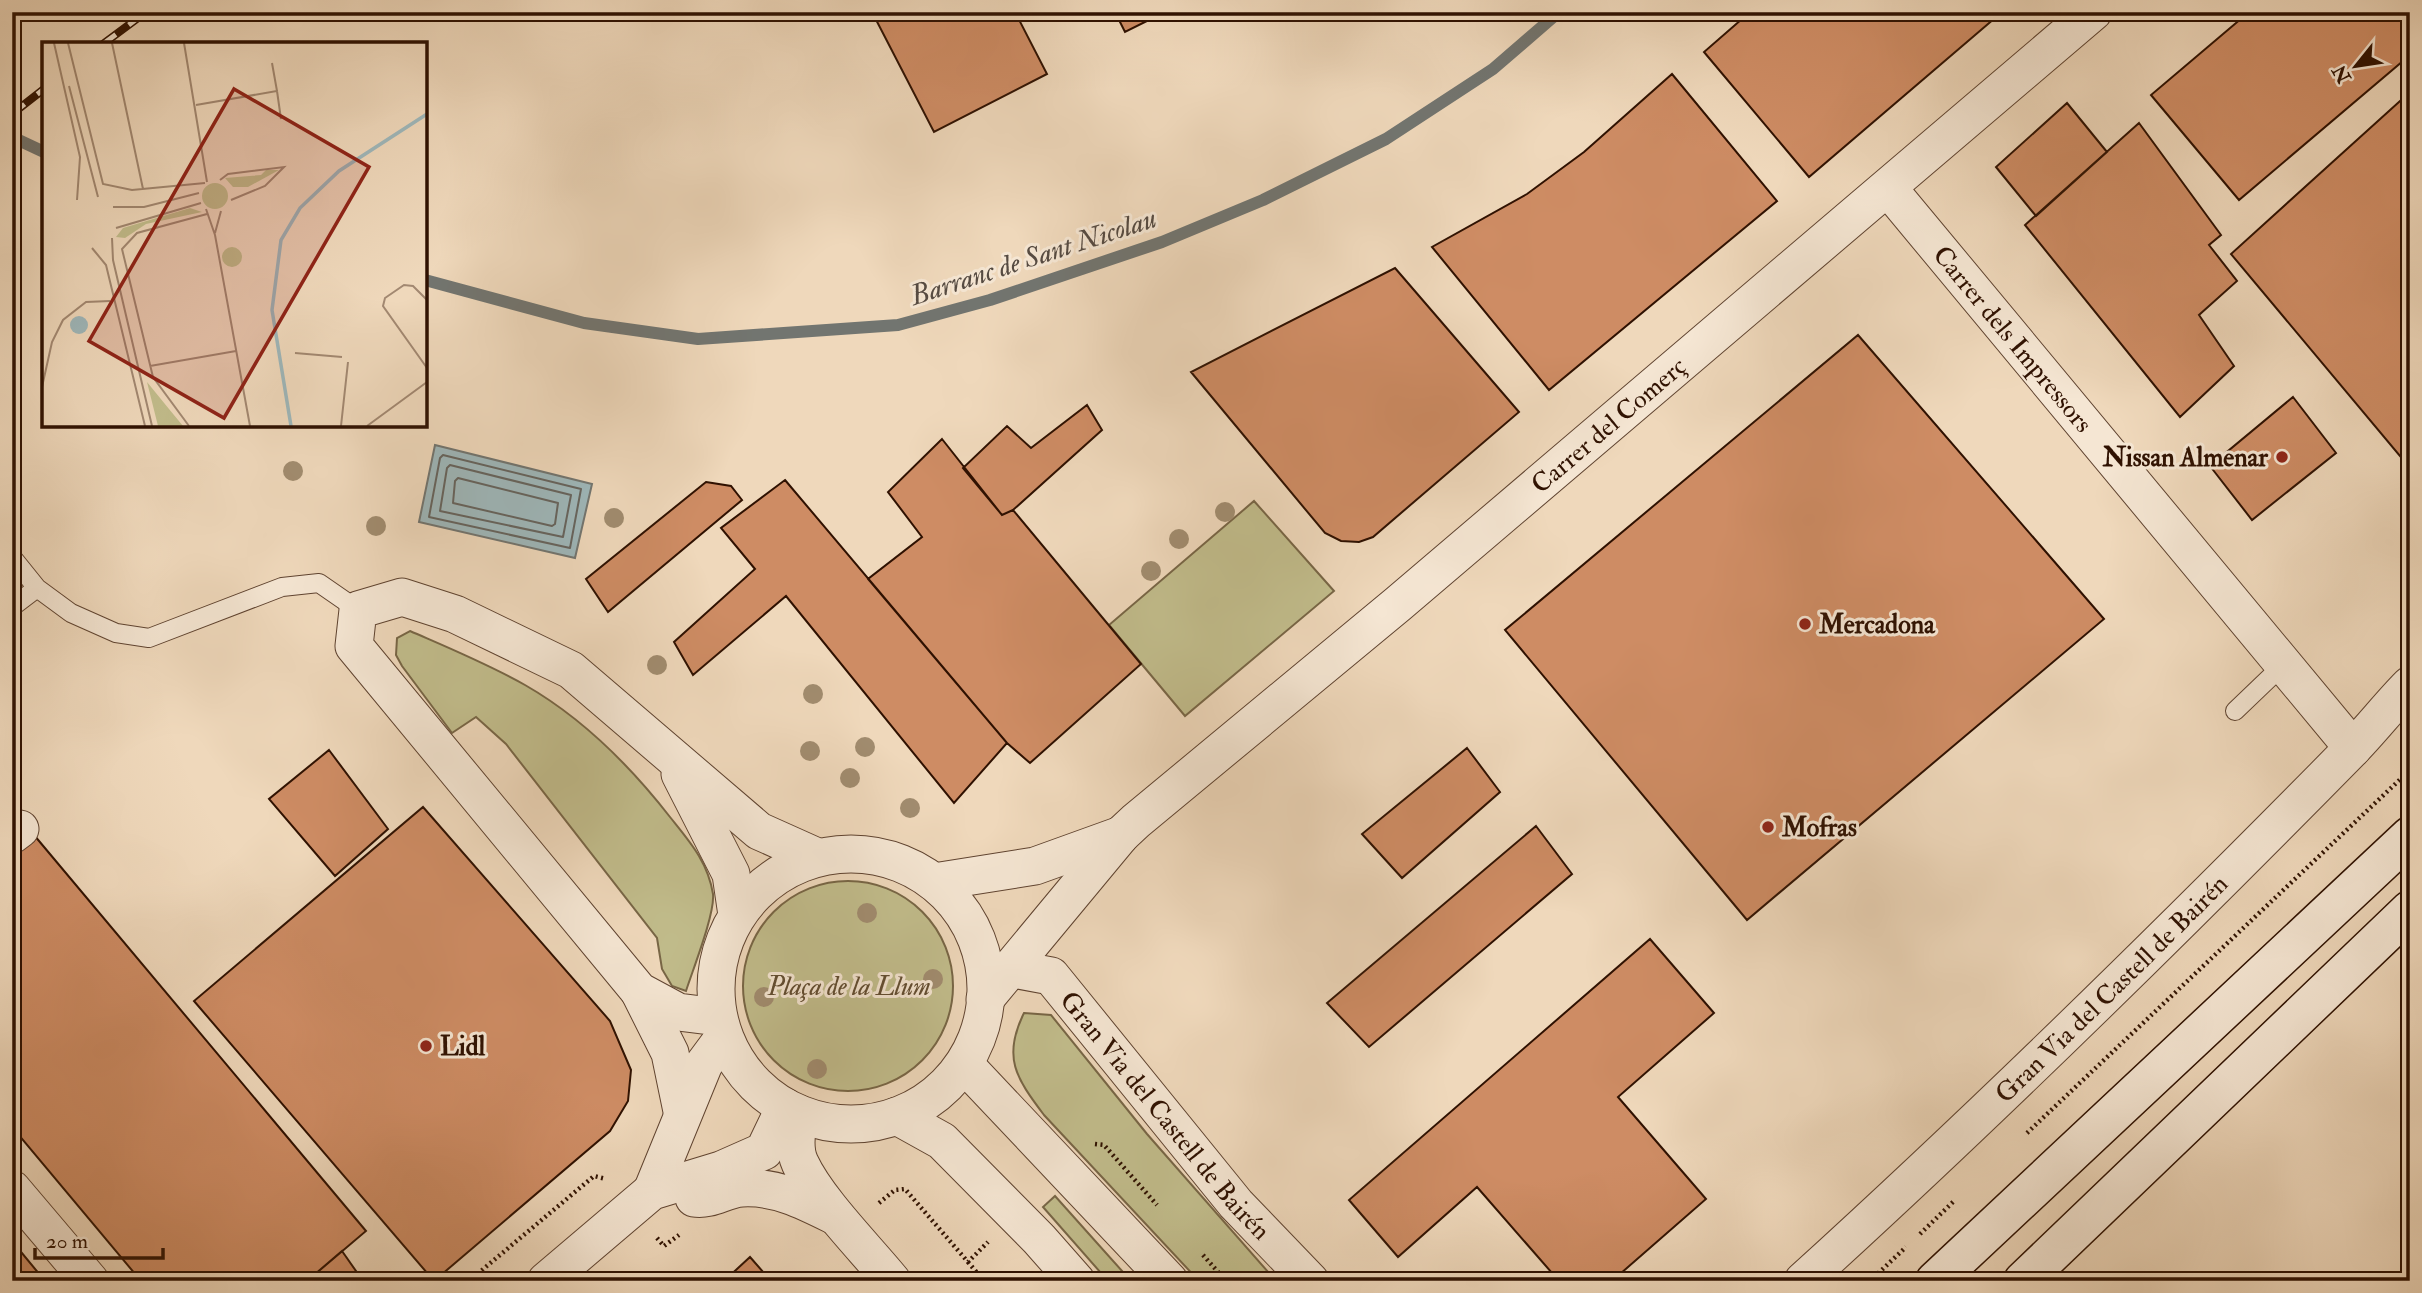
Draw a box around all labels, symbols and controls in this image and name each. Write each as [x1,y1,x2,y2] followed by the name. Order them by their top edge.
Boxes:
[2320,32,2390,102] north arrow
[42,42,427,427] inset map
[2327,60,2357,88] text: N
[904,201,1161,314] water label: Barranc de Sant Nicolau
[1926,240,2099,439] street label: Carrer dels Impressors
[1525,351,1693,501] street label: Carrer del Comerç
[2102,442,2268,474] place label: Nissan Almenar
[2274,449,2290,465] marker: Nissan Almenar
[1818,609,1936,641] place label: Mercadona
[1797,616,1813,632] marker: Mercadona
[1781,812,1857,844] place label: Mofras
[1760,819,1776,835] marker: Mofras
[1989,868,2235,1110] street label: Gran Via del Castell de Bairén
[766,971,931,1003] park label: Plaça de la Llum
[1053,985,1277,1247] street label: Gran Via del Castell de Bairén
[440,1031,485,1063] place label: Lidl
[418,1038,434,1054] marker: Lidl
[35,1216,163,1260] scale bar
[46,1228,88,1255] text: 20 m

